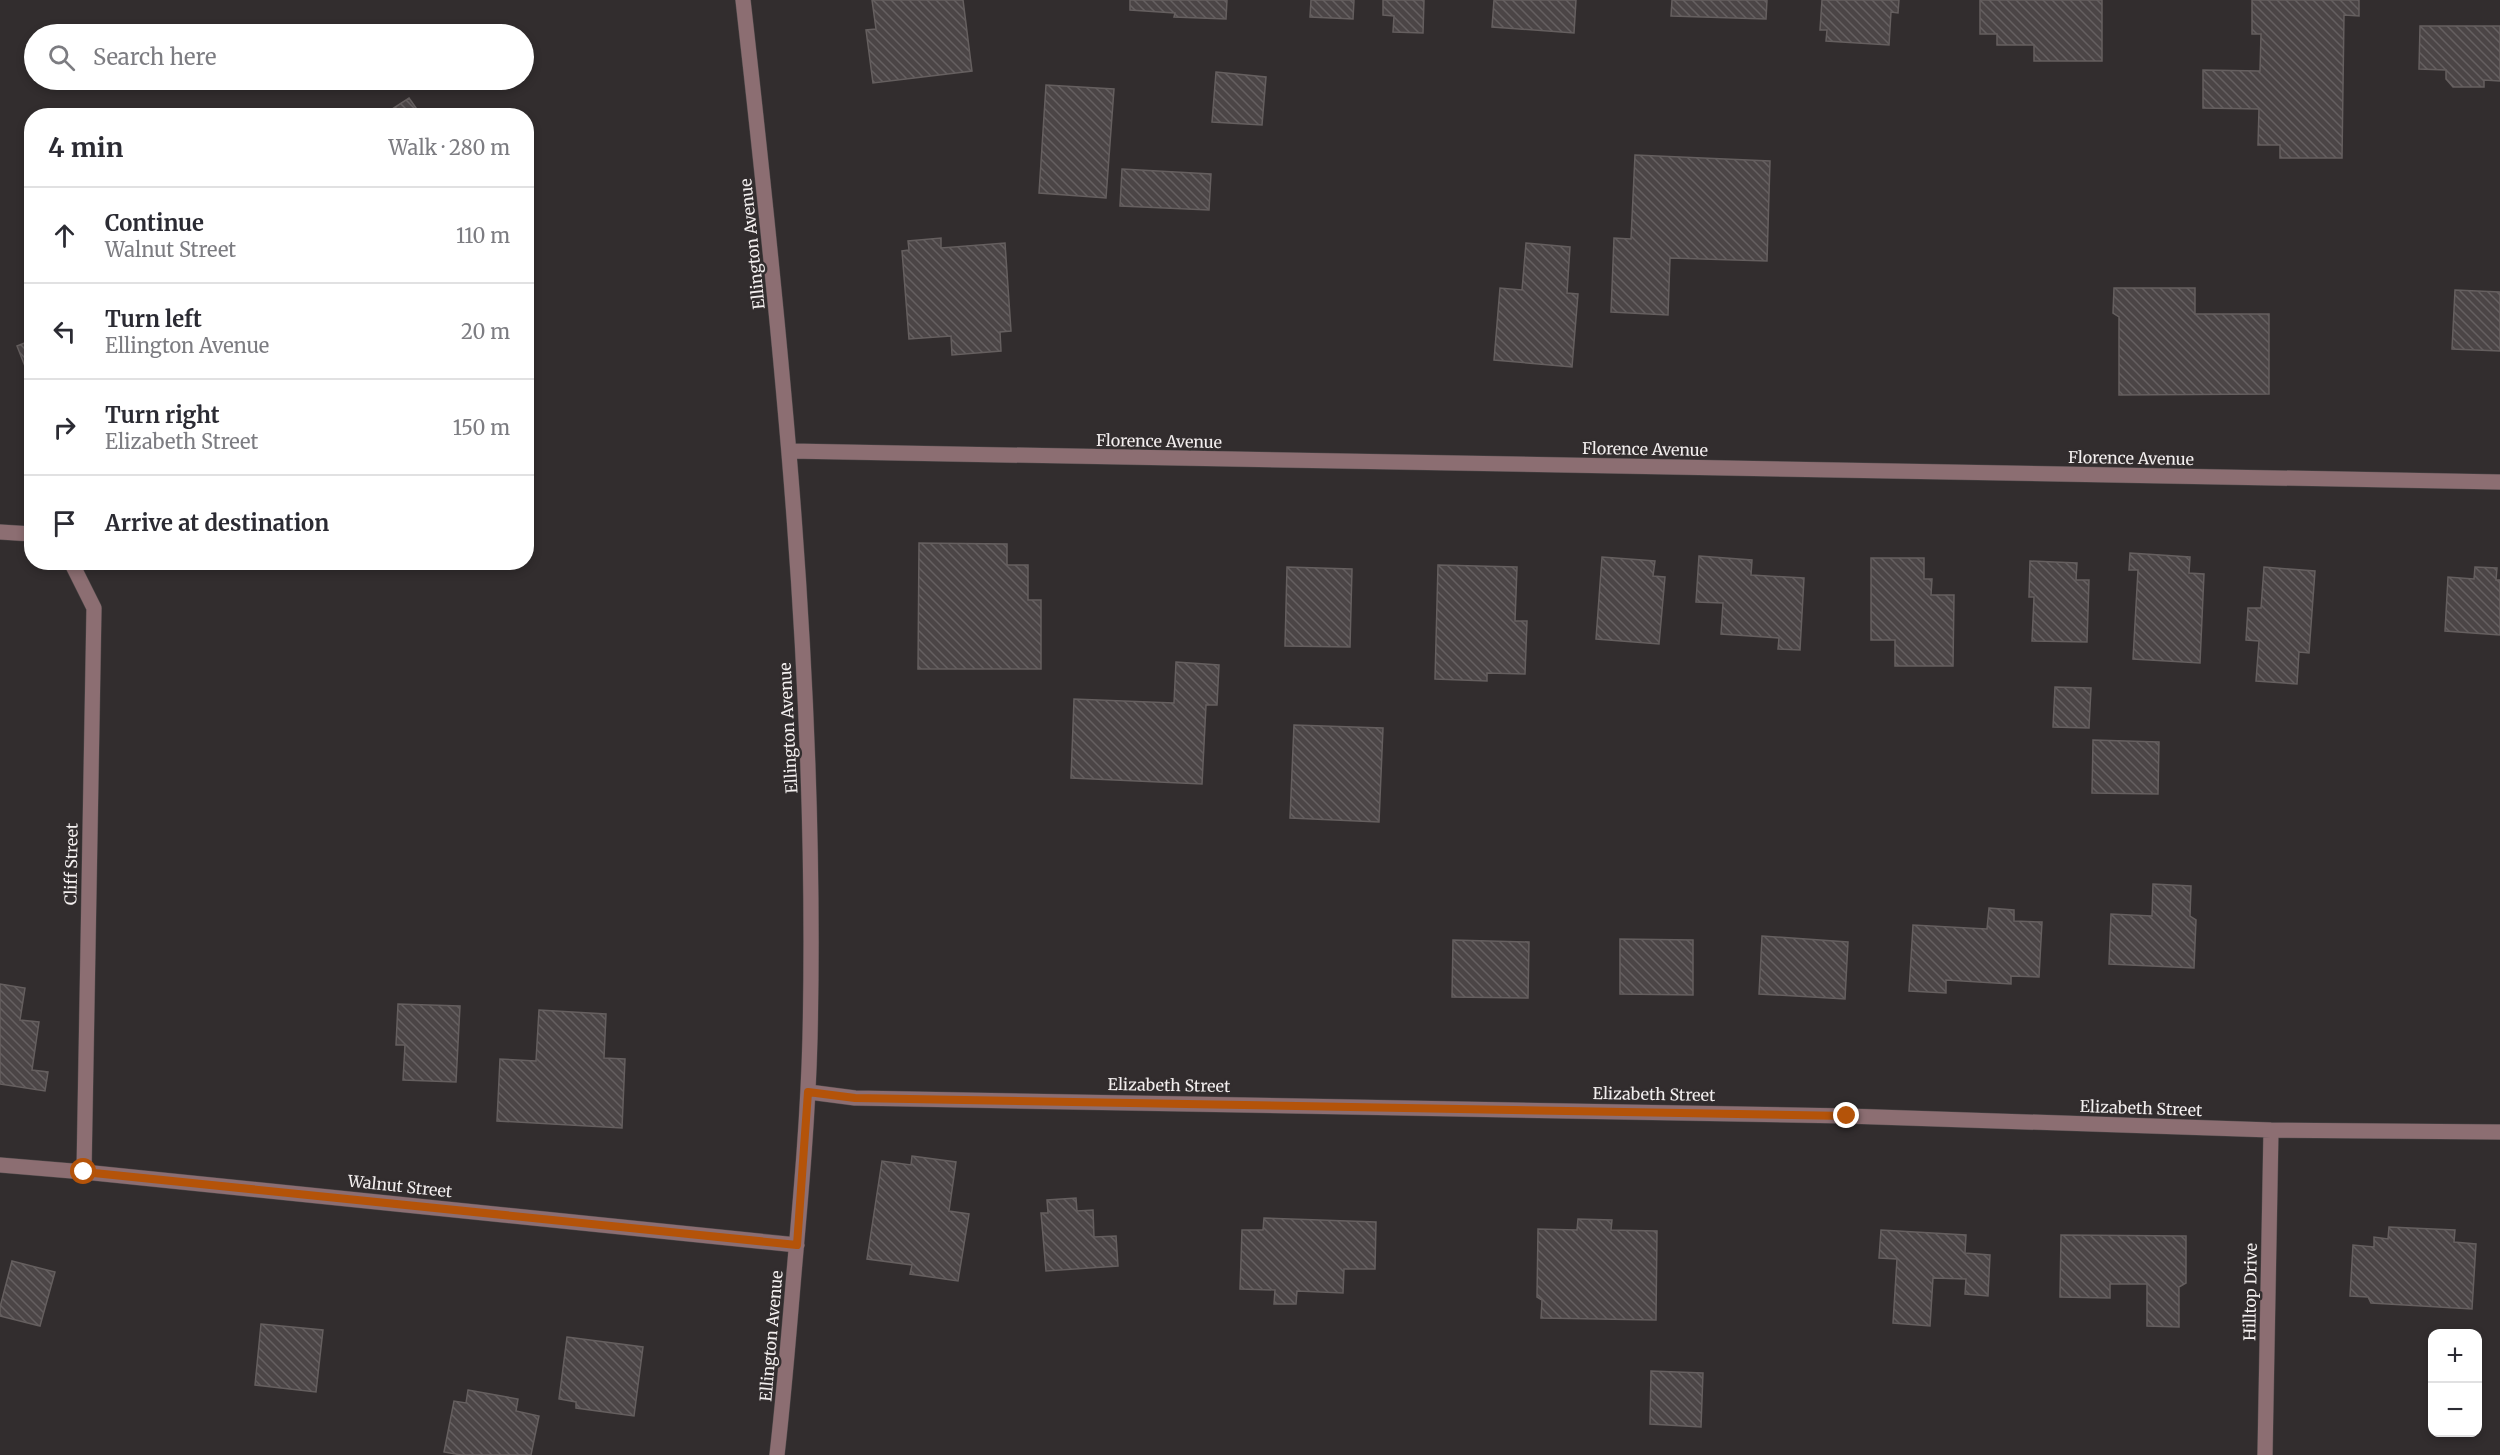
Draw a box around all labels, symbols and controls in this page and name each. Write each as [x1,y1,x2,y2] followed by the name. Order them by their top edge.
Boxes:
[24,24,534,90] search box
[45,41,78,74] icon: search
[93,43,216,71] text: Search here
[48,131,123,164] text: 4 min
[388,135,510,160] text: Walk · 280 m
[735,178,769,310] street label: Ellington Avenue
[105,209,204,237] text: Continue
[48,219,81,252] icon: ahead
[456,223,510,248] text: 110 m
[105,237,236,262] text: Walnut Street
[105,305,202,333] text: Turn left
[48,315,81,348] icon: left
[461,319,510,344] text: 20 m
[105,333,269,358] text: Ellington Avenue
[105,401,219,429] text: Turn right
[48,411,81,444] icon: right
[453,415,510,440] text: 150 m
[105,429,258,454] text: Elizabeth Street
[1096,430,1222,452] street label: Florence Avenue
[1582,438,1708,460] street label: Florence Avenue
[2068,447,2194,469] street label: Florence Avenue
[48,507,81,540] icon: arrive
[105,509,329,537] text: Arrive at destination
[775,662,801,794] street label: Ellington Avenue
[60,822,82,905] street label: Cliff Street
[1108,1074,1231,1096] street label: Elizabeth Street
[1593,1083,1716,1105] street label: Elizabeth Street
[2079,1096,2203,1120] street label: Elizabeth Street
[1833,1102,1859,1128] route end
[70,1158,96,1184] route start
[346,1170,454,1202] street label: Walnut Street
[2239,1243,2261,1341] street label: Hilltop Drive
[755,1270,787,1402] street label: Ellington Avenue
[2428,1329,2482,1437] map controls
[2428,1329,2482,1383] button: +
[2428,1383,2482,1437] button: −

